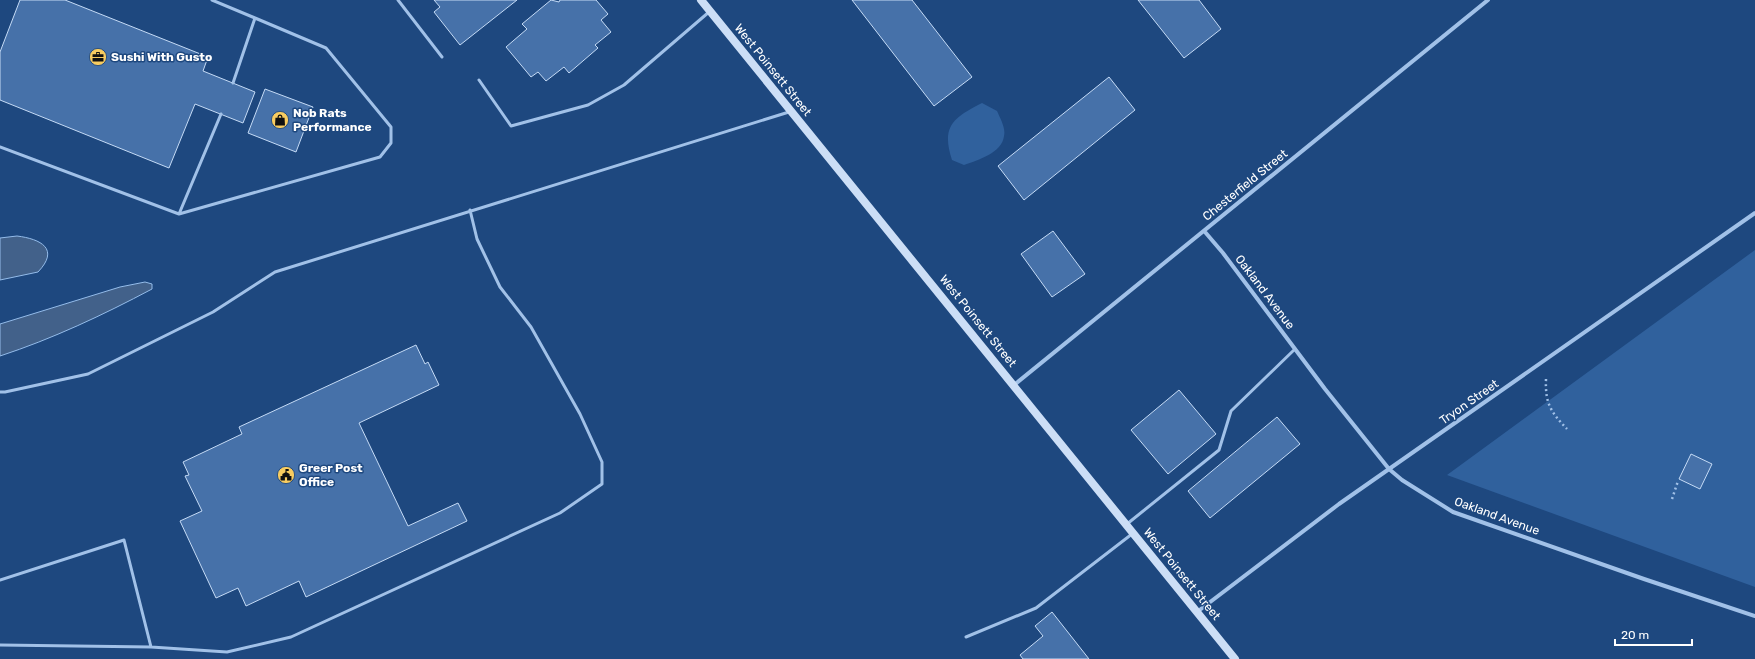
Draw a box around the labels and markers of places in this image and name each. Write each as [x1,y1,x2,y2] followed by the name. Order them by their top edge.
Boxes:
[88,47,108,67] office icon: Sushi With Gusto
[111,50,212,64] place label: Sushi With Gusto
[293,106,372,134] place label: Nob Rats Performance
[270,110,290,130] shop icon: Nob Rats Performance
[299,461,363,489] place label: Greer Post Office
[276,465,296,485] public building icon: Greer Post Office

